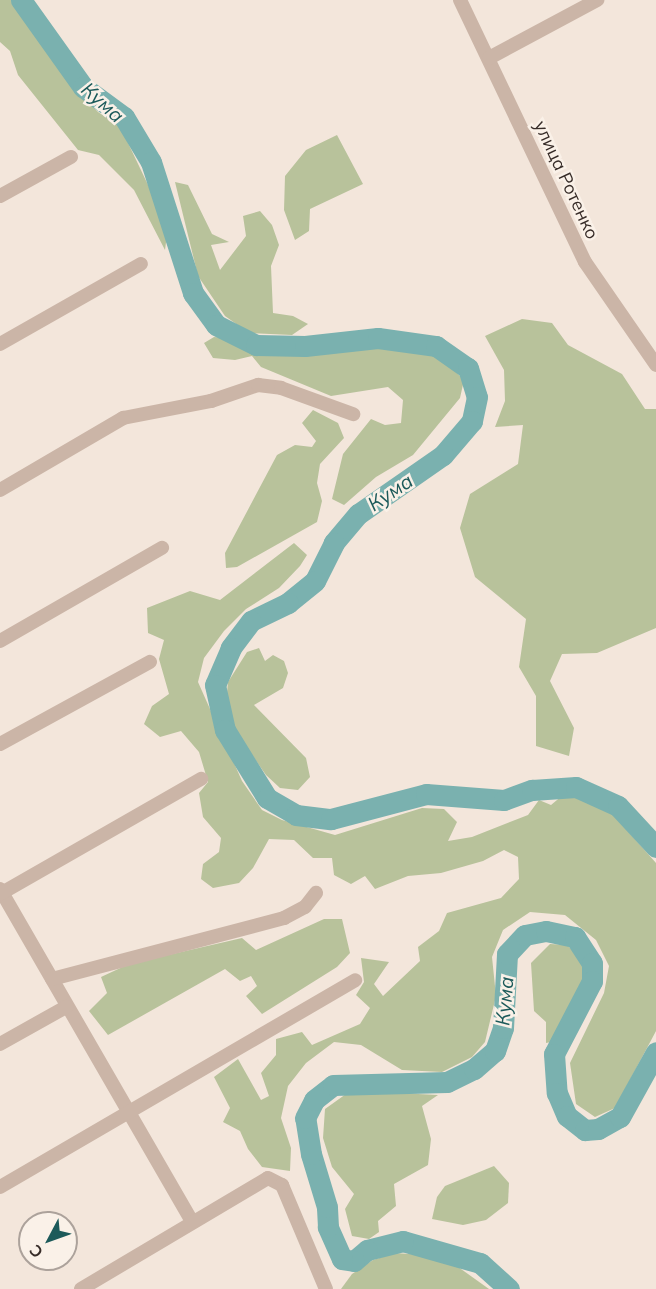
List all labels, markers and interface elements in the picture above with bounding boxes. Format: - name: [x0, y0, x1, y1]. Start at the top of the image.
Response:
- water label: Кума: [77, 77, 129, 127]
- street label: улица Ротенко: [529, 117, 603, 243]
- water label: Кума: [363, 468, 417, 516]
- water label: Кума: [490, 975, 518, 1027]
- north arrow: [18, 1211, 78, 1271]
- text: С: [25, 1241, 47, 1262]

